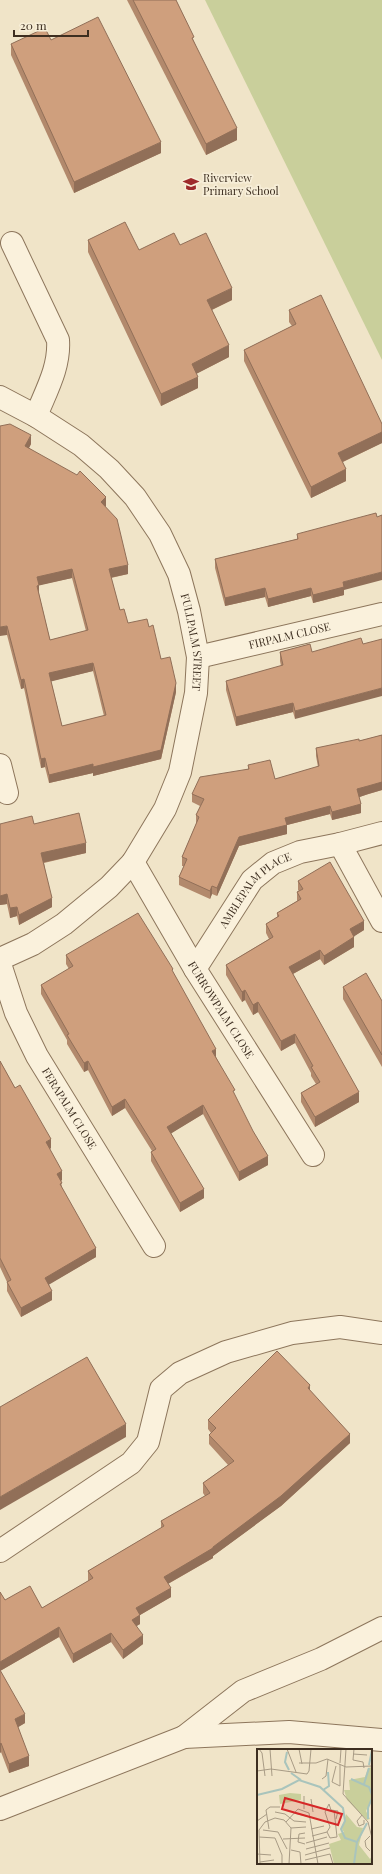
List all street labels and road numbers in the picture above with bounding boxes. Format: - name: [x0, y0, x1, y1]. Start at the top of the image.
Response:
- street label: FULLPALM STREET: [178, 592, 206, 691]
- street label: FIRPALM CLOSE: [247, 618, 332, 652]
- street label: AMBLEPALM PLACE: [215, 848, 294, 931]
- street label: FURROWPALM CLOSE: [185, 958, 258, 1061]
- street label: FERAPALM CLOSE: [39, 1065, 101, 1152]

